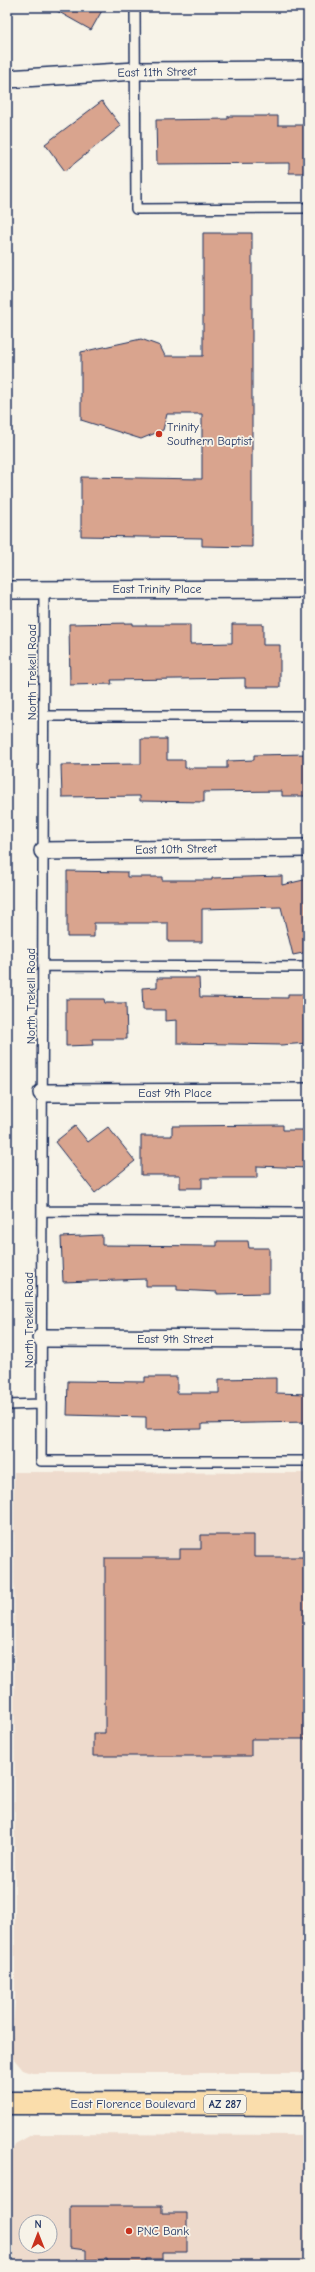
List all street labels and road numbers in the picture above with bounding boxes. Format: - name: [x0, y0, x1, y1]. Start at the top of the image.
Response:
- street label: East 11th Street: [117, 64, 197, 80]
- street label: East Trinity Place: [112, 582, 202, 596]
- street label: North Trekell Road: [25, 624, 39, 720]
- street label: East 10th Street: [135, 841, 218, 857]
- street label: North Trekell Road: [24, 948, 38, 1044]
- street label: East 9th Place: [138, 1086, 212, 1100]
- street label: North Trekell Road: [22, 1272, 36, 1368]
- street label: East 9th Street: [137, 1332, 214, 1346]
- road number: AZ 287: [204, 2095, 246, 2113]
- street label: East Florence Boulevard: [70, 2097, 196, 2111]

